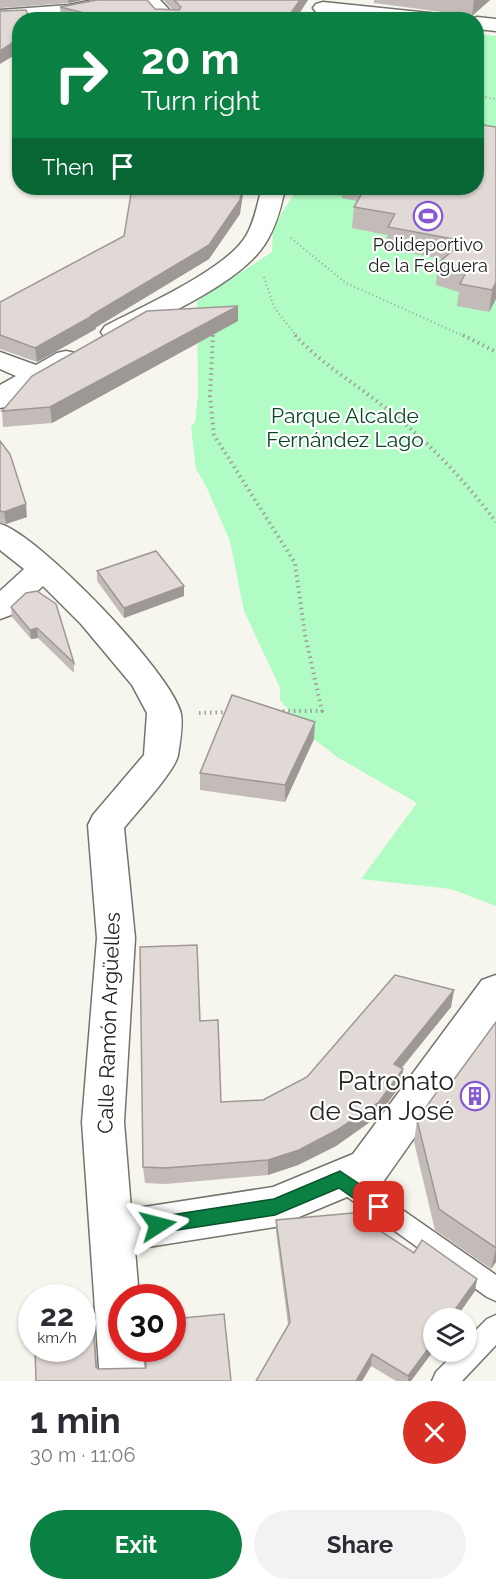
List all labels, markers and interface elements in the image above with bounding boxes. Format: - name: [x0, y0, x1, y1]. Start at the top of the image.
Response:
- text: 20 m: [141, 35, 240, 84]
- icon: right: [42, 36, 120, 114]
- text: Turn right: [141, 85, 260, 116]
- icon: arrive: [106, 150, 139, 183]
- text: Then: [42, 154, 94, 180]
- sports icon: Polideportivo de la Felguera: [412, 200, 444, 232]
- place label: Polideportivo de la Felguera: [368, 234, 488, 276]
- park label: Parque Alcalde Fernández Lago: [266, 403, 424, 452]
- street label: Calle Ramón Argüelles: [92, 912, 125, 1134]
- place label: Patronato de San José: [309, 1066, 454, 1126]
- building icon: Patronato de San José: [459, 1080, 491, 1112]
- pin: [353, 1181, 404, 1232]
- icon: arrive: [362, 1190, 395, 1223]
- position arrow: [126, 1193, 190, 1257]
- speed limit sign: 30: [108, 1284, 186, 1362]
- text: 22: [40, 1298, 74, 1333]
- map controls: [423, 1308, 477, 1362]
- button: layers: [423, 1308, 477, 1362]
- text: km/h: [37, 1329, 77, 1347]
- text: 1 min: [30, 1399, 121, 1441]
- button: close: [403, 1401, 466, 1464]
- text: 30 m · 11:06: [30, 1443, 136, 1467]
- button: Exit: [30, 1510, 242, 1579]
- button: Share: [254, 1510, 466, 1579]

